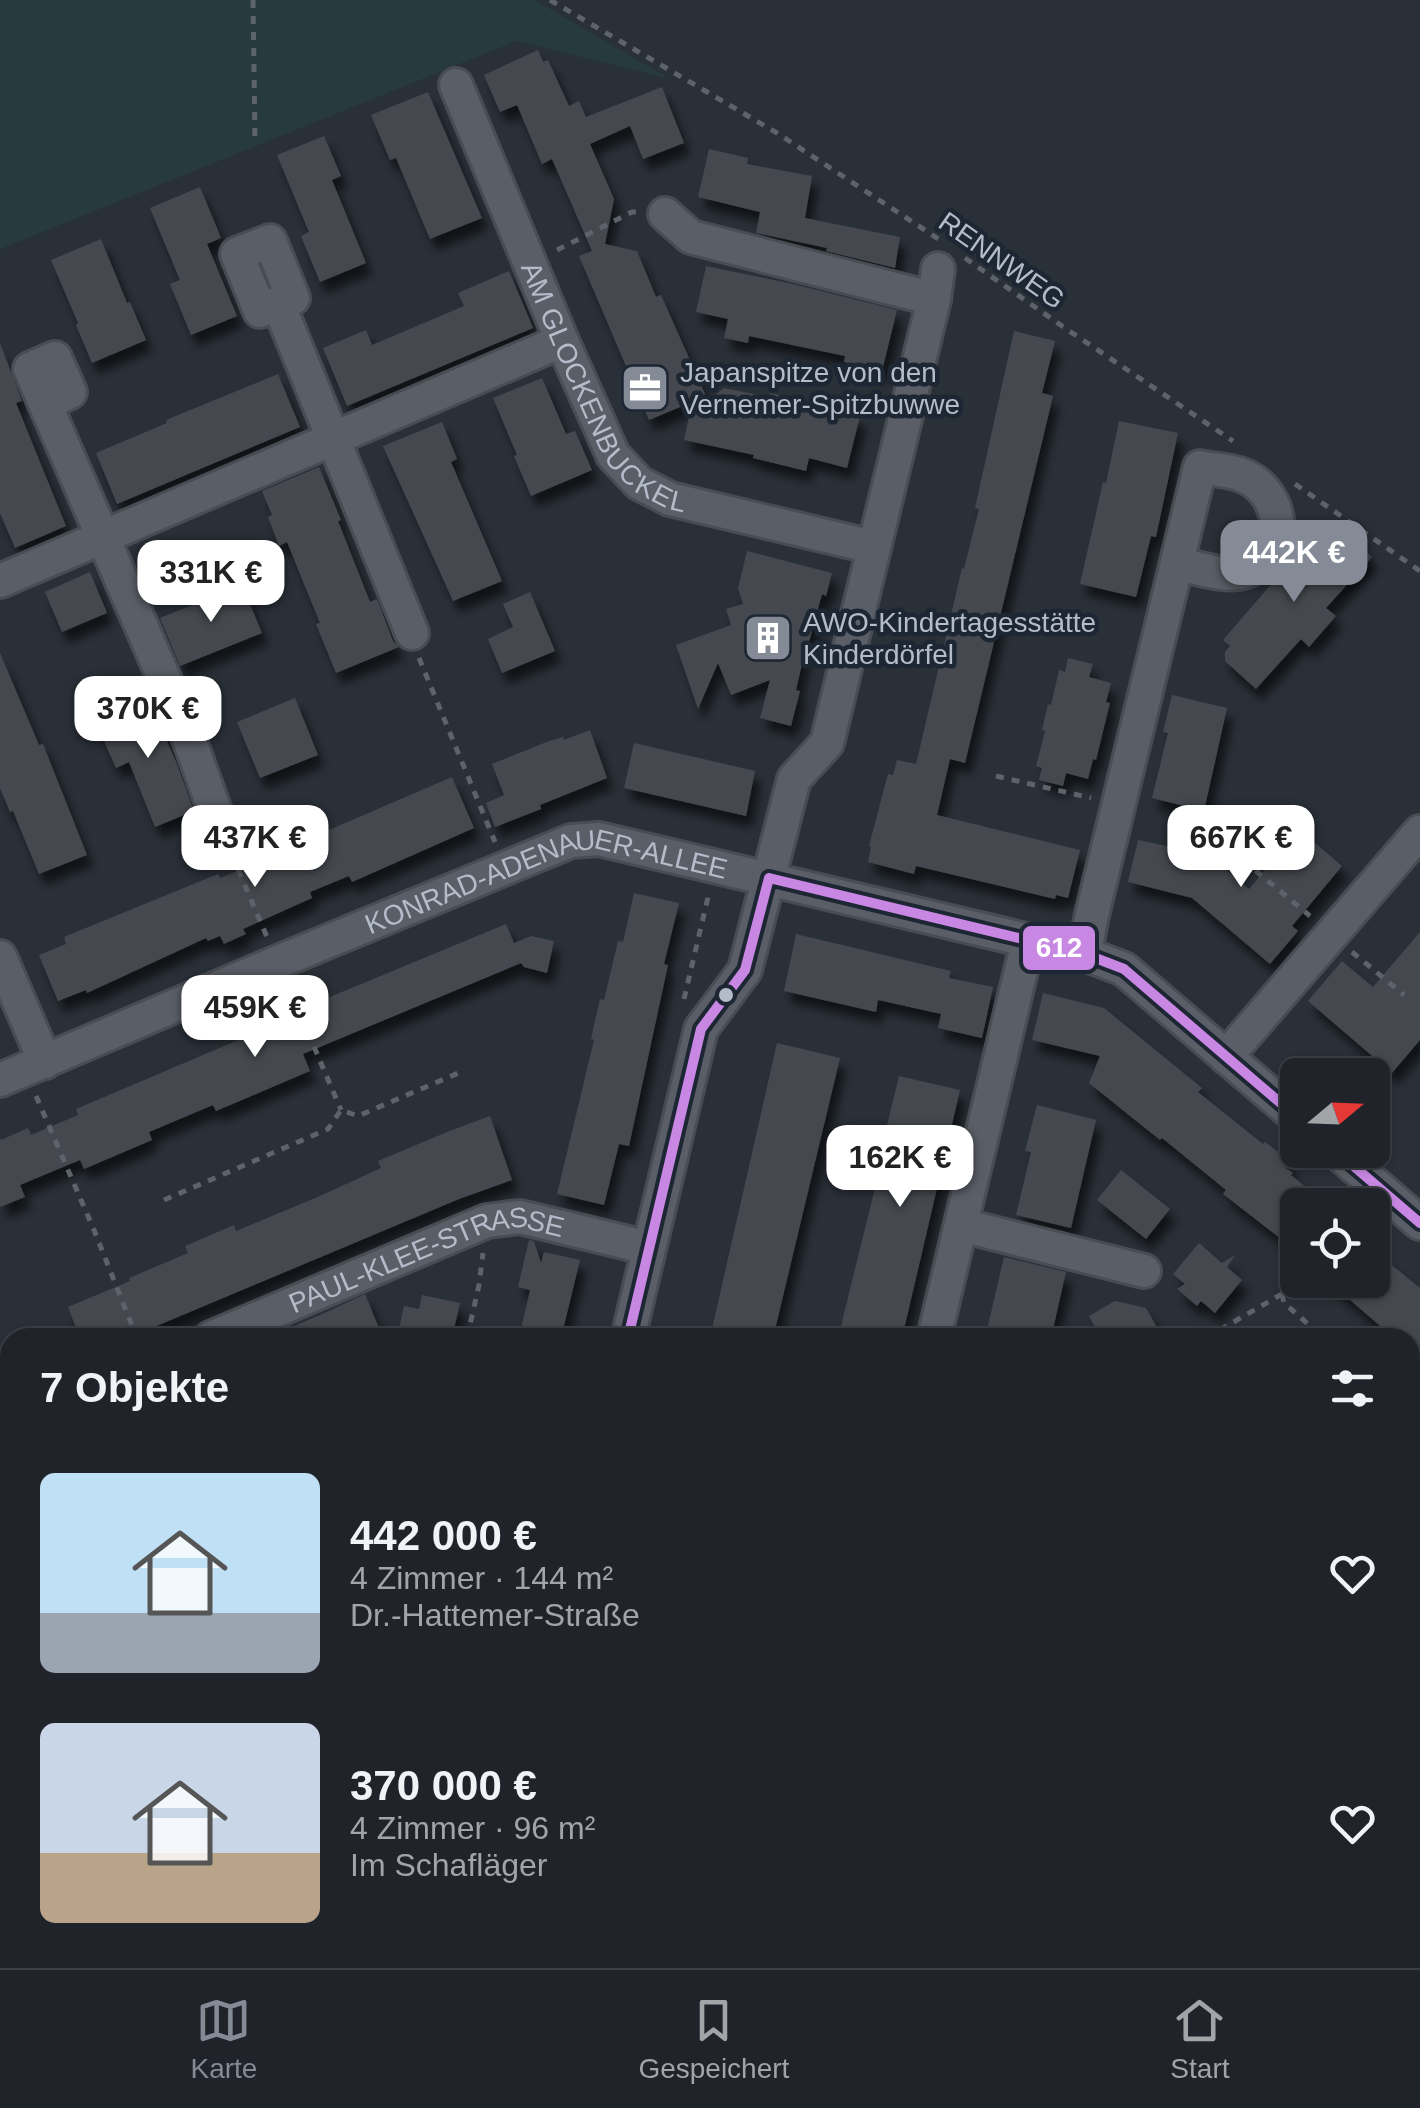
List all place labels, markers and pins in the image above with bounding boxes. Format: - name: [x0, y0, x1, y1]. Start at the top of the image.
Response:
- place label: Japanspitze von den Vernemer-Spitzbuwwe: [680, 357, 960, 420]
- office icon: Japanspitze von den Vernemer-Spitzbuwwe: [619, 362, 671, 414]
- pin: 442K €: [1213, 520, 1375, 605]
- pin: 331K €: [130, 540, 292, 625]
- place label: AWO-Kindertagesstätte Kinderdörfel: [803, 607, 1096, 670]
- building icon: AWO-Kindertagesstätte Kinderdörfel: [742, 612, 794, 664]
- pin: 370K €: [67, 676, 229, 761]
- pin: 437K €: [174, 805, 336, 890]
- pin: 667K €: [1160, 805, 1322, 890]
- pin: 459K €: [174, 975, 336, 1060]
- unlabelled marker: [716, 985, 736, 1005]
- pin: 162K €: [819, 1125, 981, 1210]

